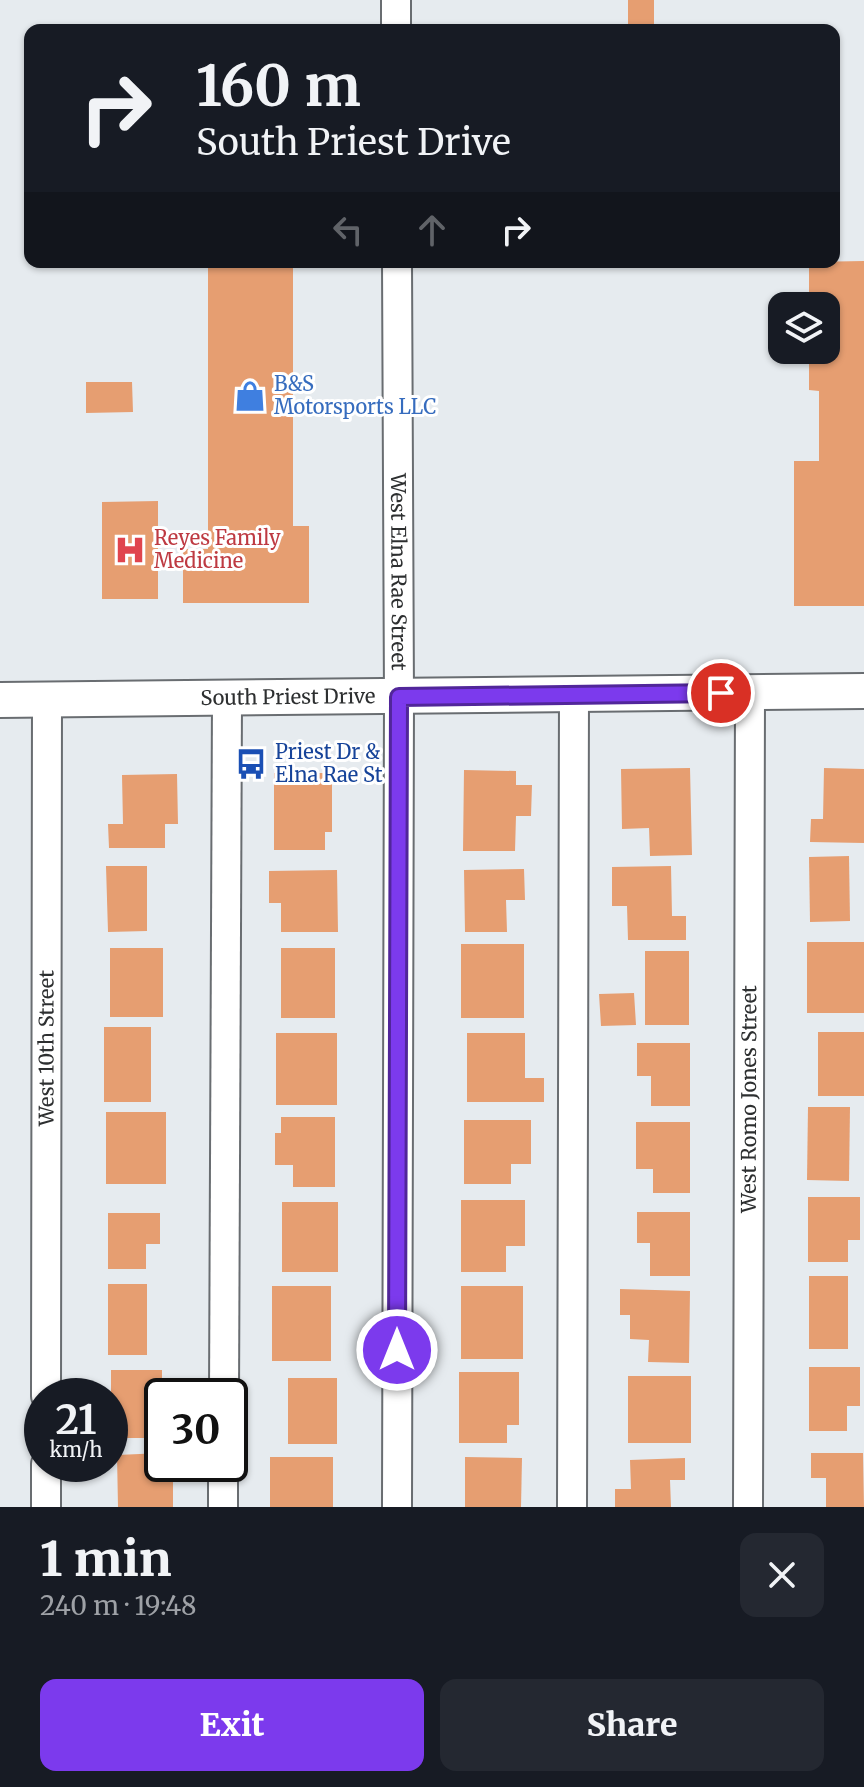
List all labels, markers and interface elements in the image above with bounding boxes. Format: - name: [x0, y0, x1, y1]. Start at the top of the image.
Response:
- text: 160 m: [196, 51, 361, 121]
- icon: right: [64, 56, 168, 160]
- text: South Priest Drive: [196, 120, 511, 165]
- icon: left: [326, 208, 370, 252]
- icon: ahead: [410, 208, 454, 252]
- icon: right: [494, 208, 538, 252]
- map controls: [768, 292, 840, 364]
- button: layers: [768, 292, 840, 364]
- place label: B&S Motorsports LLC: [274, 371, 436, 419]
- shop icon: B&S Motorsports LLC: [233, 379, 267, 413]
- street label: West Elna Rae Street: [386, 472, 412, 671]
- place label: Reyes Family Medicine: [154, 525, 281, 573]
- hospital icon: Reyes Family Medicine: [113, 533, 147, 567]
- pin: [687, 659, 755, 727]
- icon: arrive: [699, 671, 743, 715]
- street label: South Priest Drive: [200, 683, 376, 710]
- place label: Priest Dr & Elna Rae St: [275, 739, 383, 787]
- bus stop icon: Priest Dr & Elna Rae St: [234, 747, 268, 781]
- street label: West 10th Street: [33, 970, 59, 1127]
- street label: West Romo Jones Street: [736, 985, 761, 1214]
- position arrow: [355, 1308, 439, 1392]
- speed limit sign: 30: [144, 1378, 248, 1482]
- text: 21: [56, 1395, 96, 1445]
- text: km/h: [50, 1437, 102, 1462]
- text: 1 min: [40, 1529, 172, 1589]
- button: close: [740, 1533, 824, 1617]
- text: 240 m · 19:48: [40, 1589, 197, 1622]
- button: Exit: [40, 1679, 424, 1771]
- button: Share: [440, 1679, 824, 1771]

